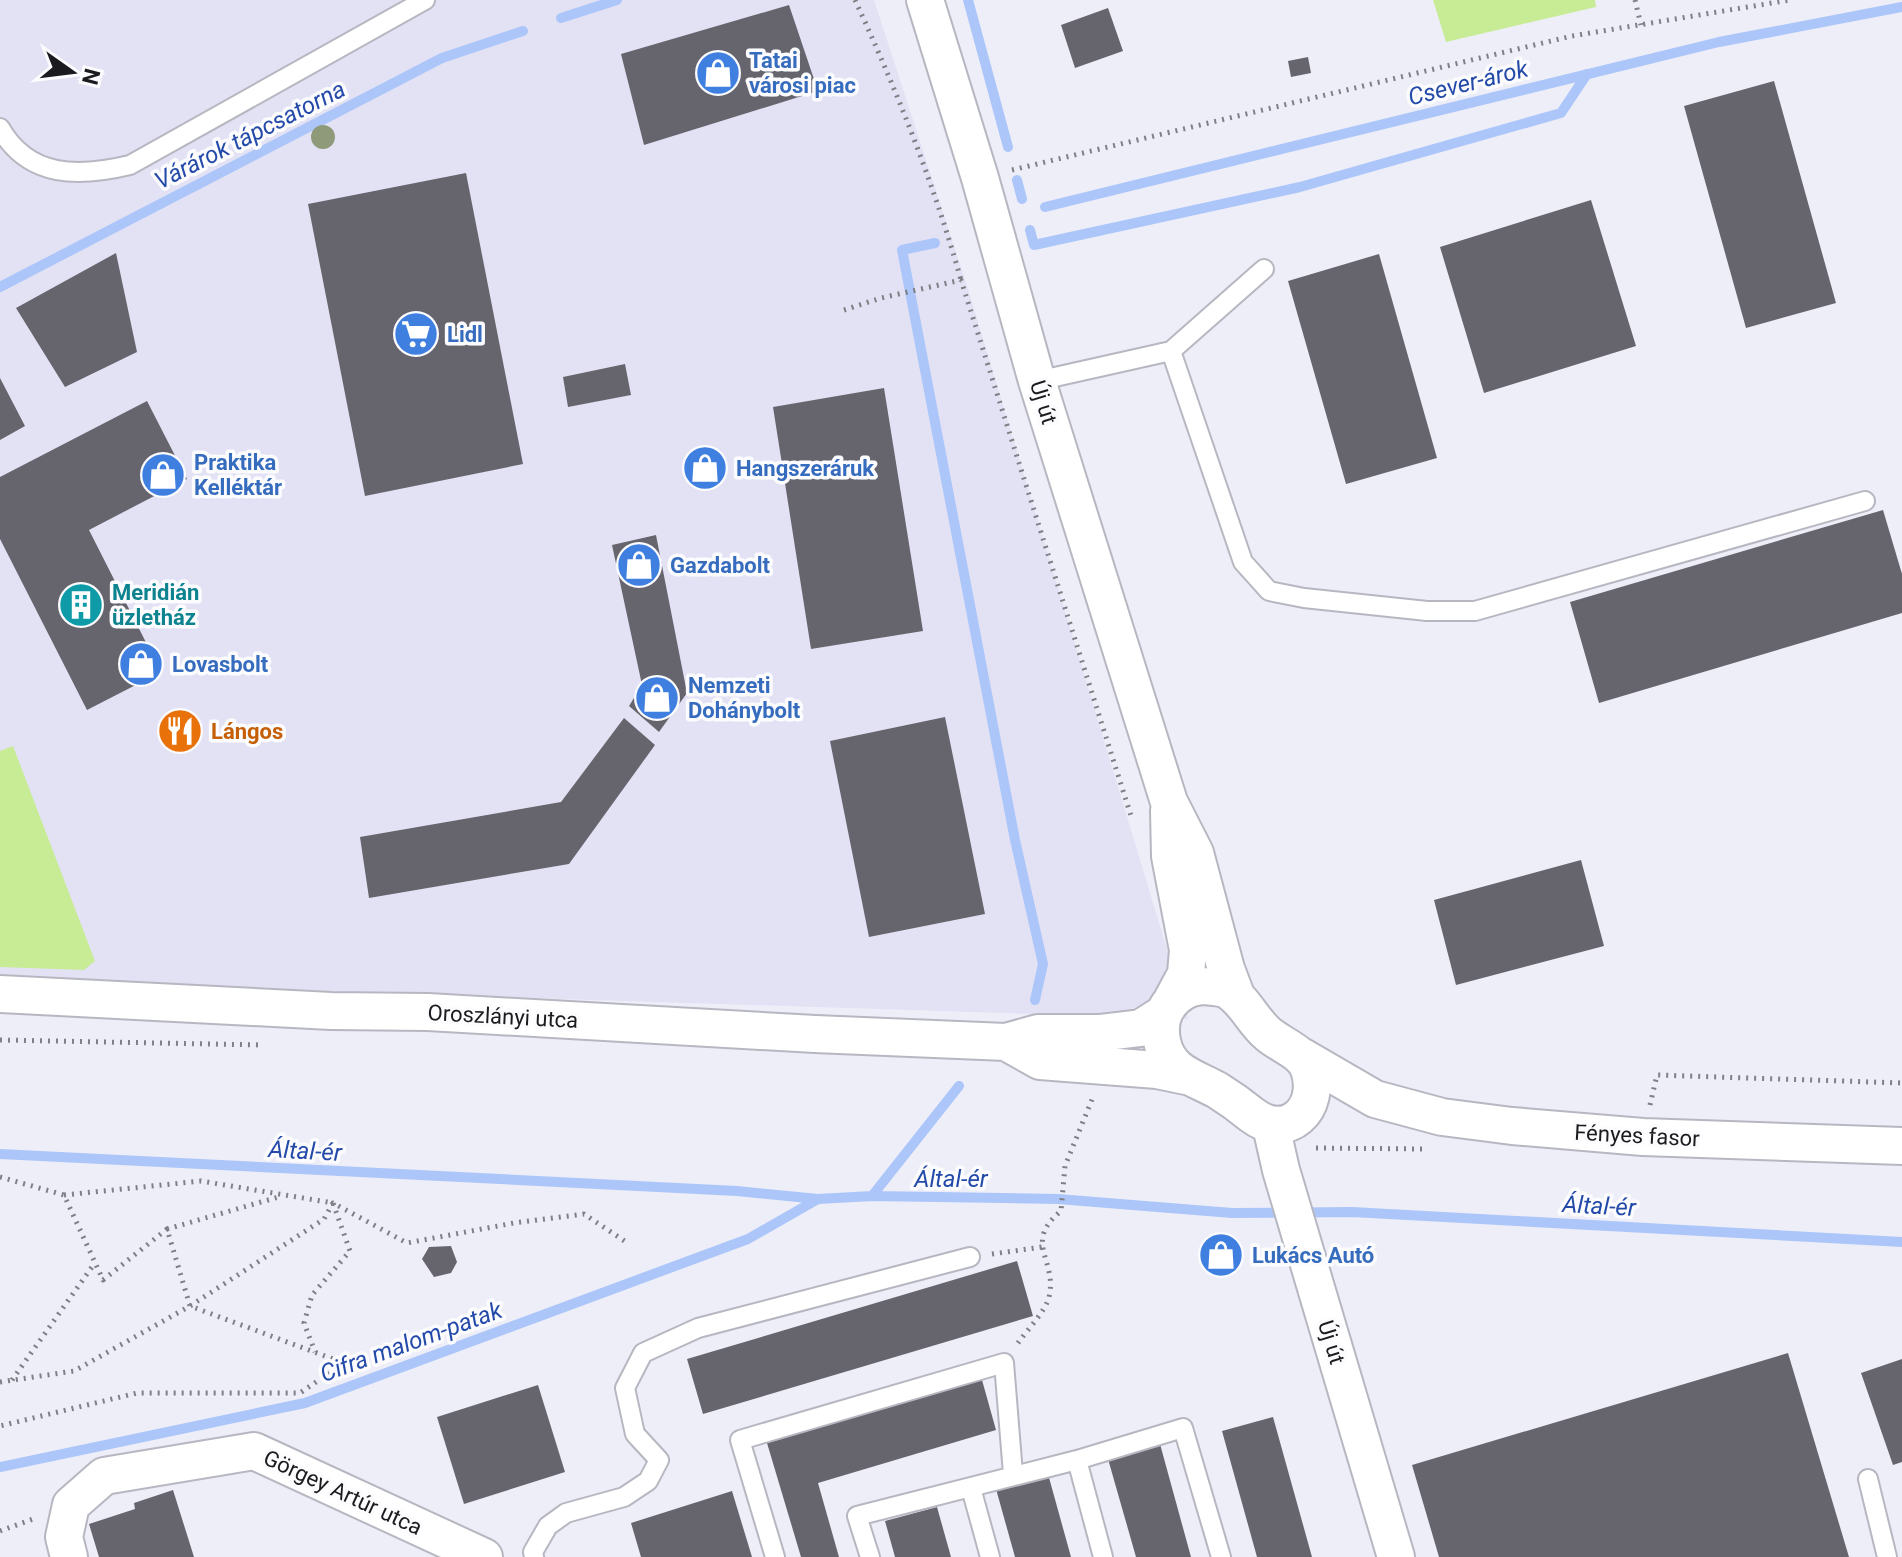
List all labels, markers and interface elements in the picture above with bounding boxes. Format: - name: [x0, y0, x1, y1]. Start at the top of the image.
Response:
- north arrow: [32, 32, 112, 112]
- place label: Tatai városi piac: [749, 48, 856, 98]
- shop icon: Tatai városi piac: [694, 49, 742, 97]
- water label: Csever-árok: [1405, 54, 1532, 111]
- text: N: [77, 66, 105, 87]
- water label: Várárok tápcsatorna: [150, 75, 350, 195]
- supermarket icon: Lidl: [392, 310, 440, 358]
- place label: Lidl: [447, 322, 483, 347]
- street label: Új út: [1025, 377, 1063, 427]
- shop icon: Hangszeráruk: [681, 444, 729, 492]
- place label: Praktika Kelléktár: [194, 450, 282, 500]
- shop icon: Praktika Kelléktár: [139, 451, 187, 499]
- place label: Hangszeráruk: [736, 456, 874, 481]
- shop icon: Gazdabolt: [615, 541, 663, 589]
- place label: Gazdabolt: [670, 553, 771, 578]
- place label: Meridián üzletház: [112, 580, 199, 630]
- building icon: Meridián üzletház: [57, 581, 105, 629]
- shop icon: Lovasbolt: [117, 640, 165, 688]
- place label: Lovasbolt: [172, 652, 269, 677]
- place label: Nemzeti Dohánybolt: [688, 673, 801, 723]
- shop icon: Nemzeti Dohánybolt: [633, 674, 681, 722]
- restaurant icon: Lángos: [156, 707, 204, 755]
- place label: Lángos: [211, 719, 283, 744]
- street label: Oroszlányi utca: [427, 1000, 579, 1033]
- street label: Fényes fasor: [1574, 1120, 1701, 1151]
- water label: Által-ér: [267, 1135, 344, 1167]
- water label: Által-ér: [913, 1165, 989, 1193]
- water label: Által-ér: [1561, 1190, 1638, 1222]
- shop icon: Lukács Autó: [1197, 1231, 1245, 1279]
- place label: Lukács Autó: [1252, 1243, 1374, 1268]
- water label: Cifra malom-patak: [316, 1296, 507, 1388]
- street label: Új út: [1313, 1317, 1351, 1367]
- street label: Görgey Artúr utca: [260, 1445, 426, 1540]

